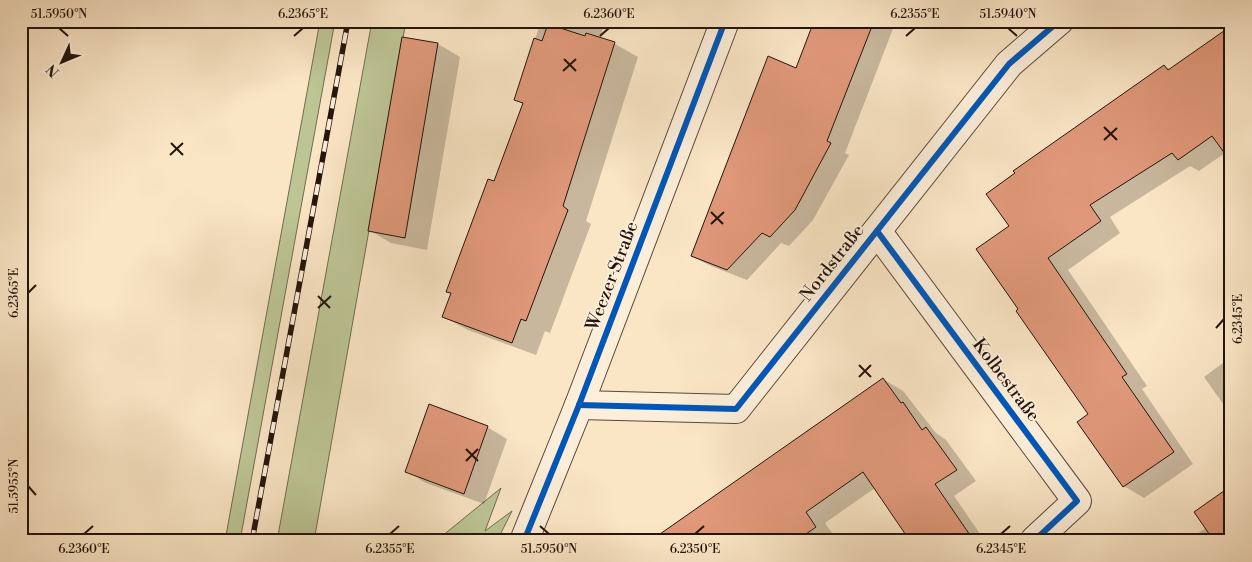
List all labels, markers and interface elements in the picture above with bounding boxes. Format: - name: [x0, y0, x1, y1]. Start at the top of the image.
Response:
- text: 51.5950°N: [31, 7, 87, 22]
- text: 6.2365°E: [278, 7, 328, 22]
- text: 6.2360°E: [583, 7, 635, 22]
- text: 6.2355°E: [890, 7, 940, 22]
- text: 51.5940°N: [980, 7, 1037, 22]
- north arrow: [38, 38, 88, 88]
- text: N: [43, 60, 64, 81]
- street label: Weezer Straße: [580, 218, 643, 335]
- street label: Nordstraße: [795, 220, 869, 306]
- text: 6.2365°E: [7, 268, 22, 318]
- text: 6.2345°E: [1231, 294, 1246, 344]
- street label: Kolbestraße: [967, 334, 1045, 426]
- text: 51.5955°N: [7, 458, 22, 514]
- text: 6.2360°E: [58, 542, 110, 557]
- text: 6.2355°E: [365, 542, 415, 557]
- text: 51.5950°N: [521, 542, 577, 557]
- text: 6.2350°E: [670, 542, 720, 557]
- text: 6.2345°E: [976, 542, 1026, 557]

